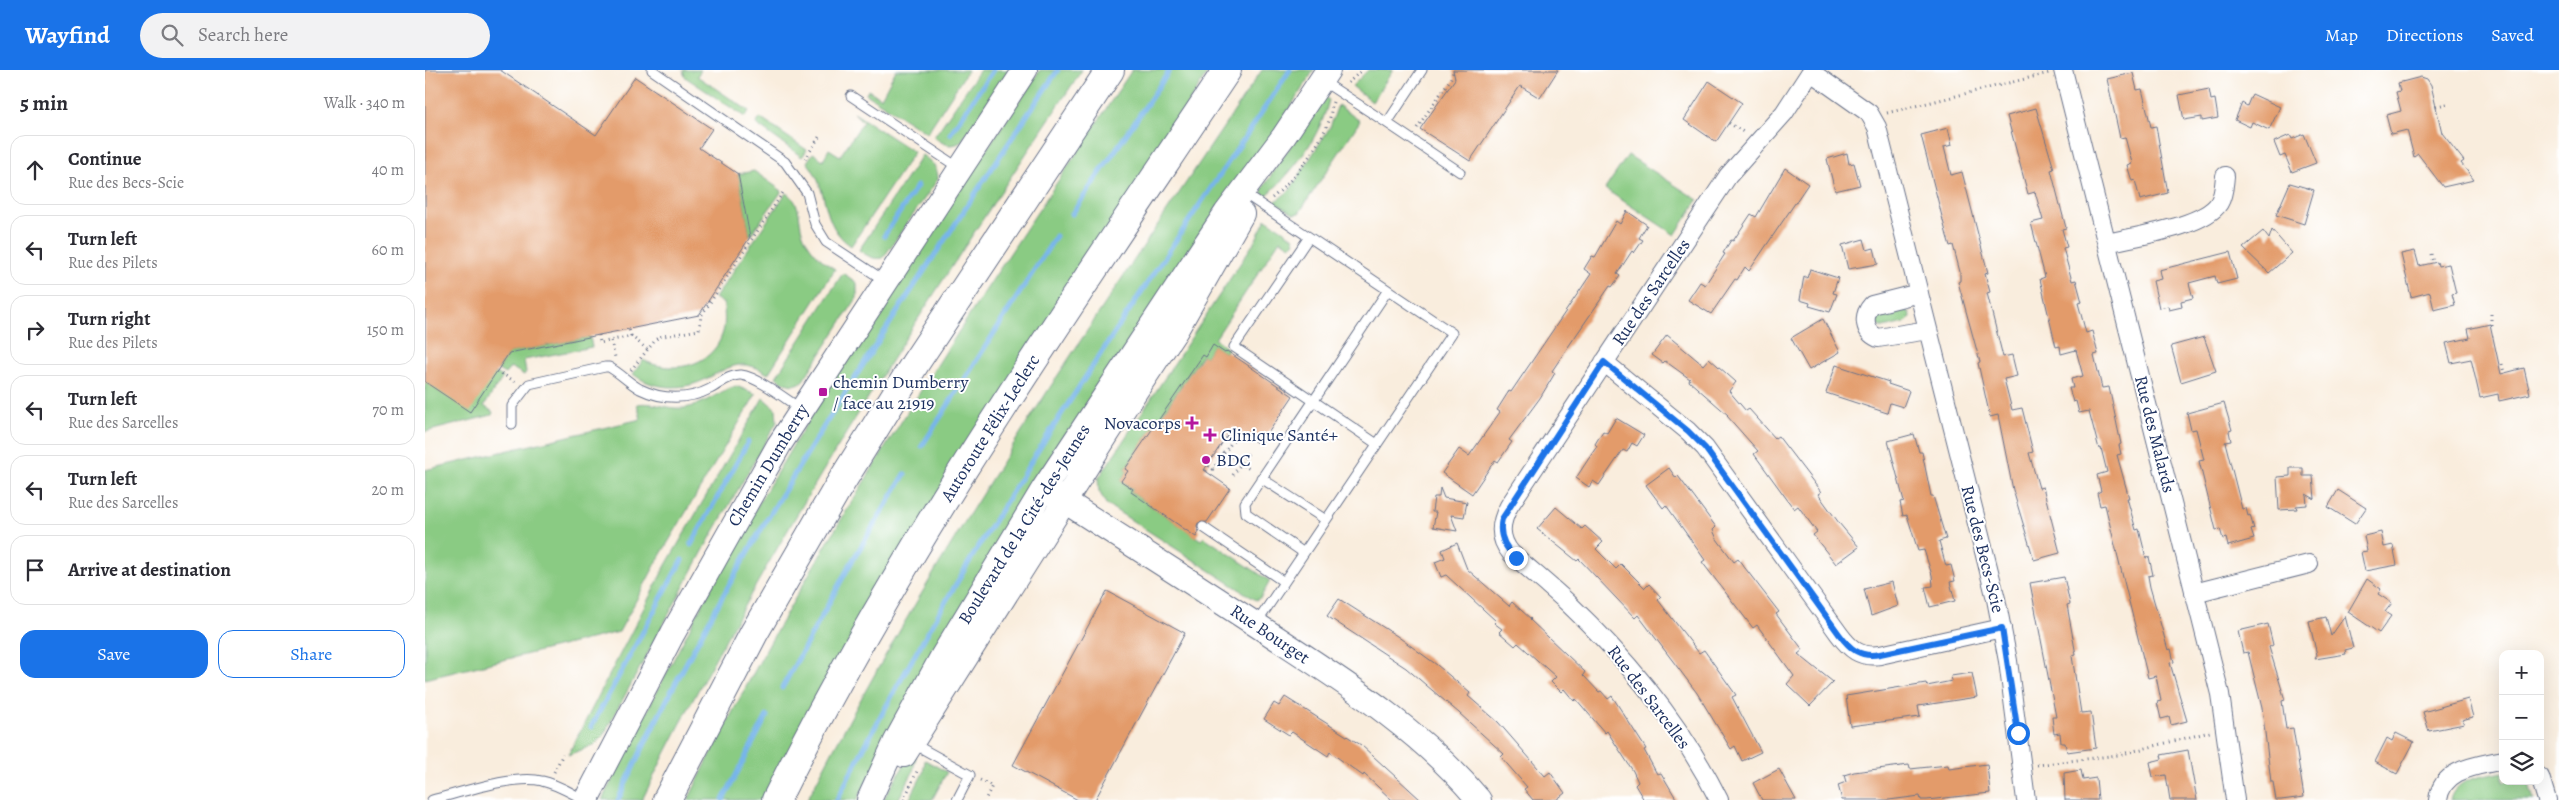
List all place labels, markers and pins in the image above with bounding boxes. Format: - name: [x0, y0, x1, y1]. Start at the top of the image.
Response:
- place label: chemin Dumberry / face au 21919: [833, 370, 969, 415]
- marker: chemin Dumberry / face au 21919: [817, 386, 829, 398]
- place label: Novacorps: [1104, 411, 1181, 435]
- marker: Novacorps: [1185, 416, 1199, 430]
- place label: Clinique Santé+: [1221, 423, 1338, 447]
- marker: Clinique Santé+: [1203, 428, 1217, 442]
- place label: BDC: [1216, 448, 1251, 472]
- marker: BDC: [1200, 454, 1212, 466]

